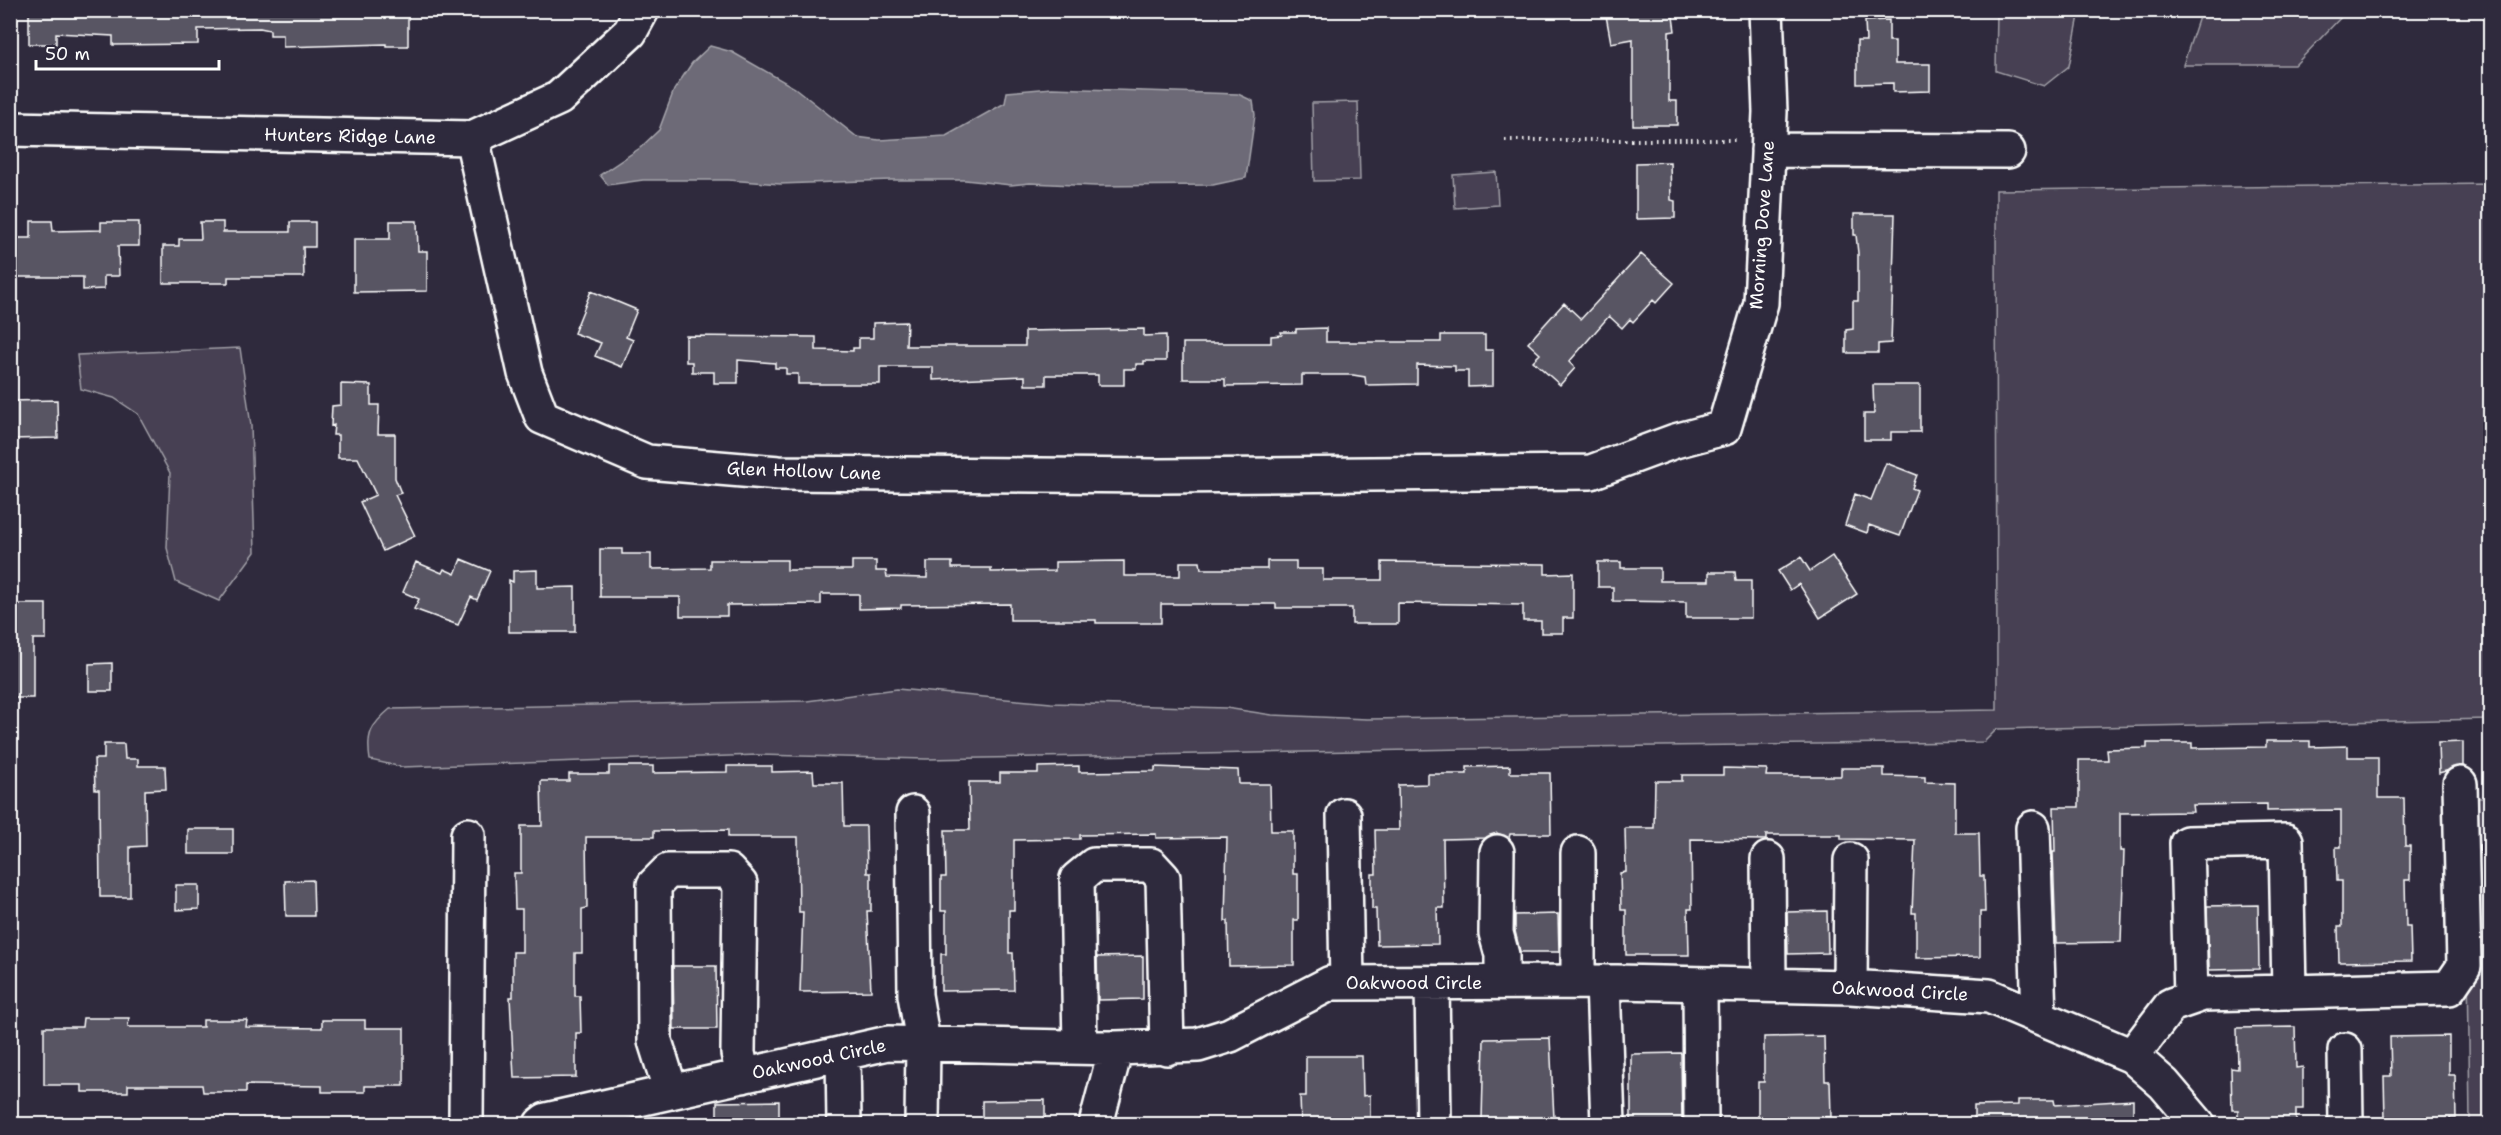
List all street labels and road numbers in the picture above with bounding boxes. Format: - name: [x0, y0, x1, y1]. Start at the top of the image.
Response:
- street label: Hunters Ridge Lane: [264, 123, 436, 149]
- street label: Morning Dove Lane: [1744, 140, 1780, 310]
- street label: Glen Hollow Lane: [726, 456, 882, 486]
- street label: Oakwood Circle: [1346, 971, 1482, 995]
- street label: Oakwood Circle: [1831, 975, 1969, 1007]
- street label: Oakwood Circle: [750, 1033, 888, 1085]

